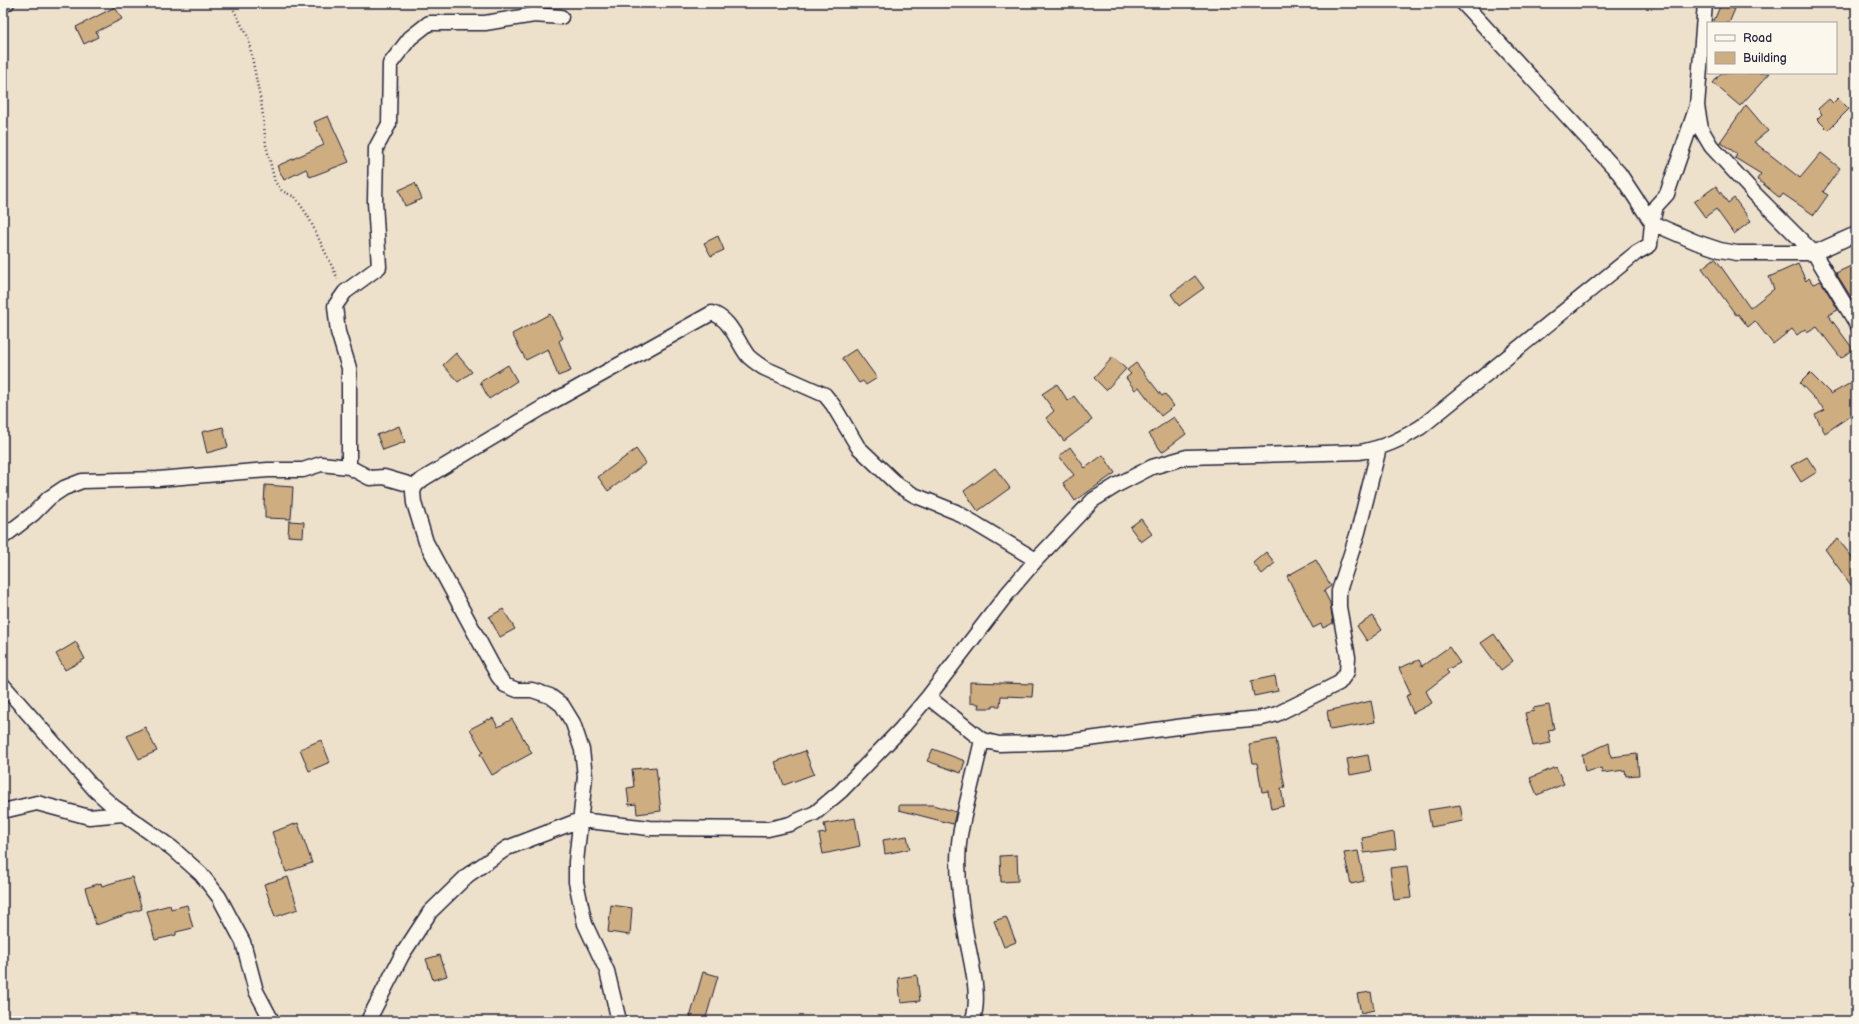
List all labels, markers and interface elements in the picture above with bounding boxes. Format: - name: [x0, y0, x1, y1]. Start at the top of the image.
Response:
- legend: [1707, 22, 1837, 74]
- text: Road: [1743, 31, 1772, 46]
- text: Building: [1743, 51, 1787, 66]

